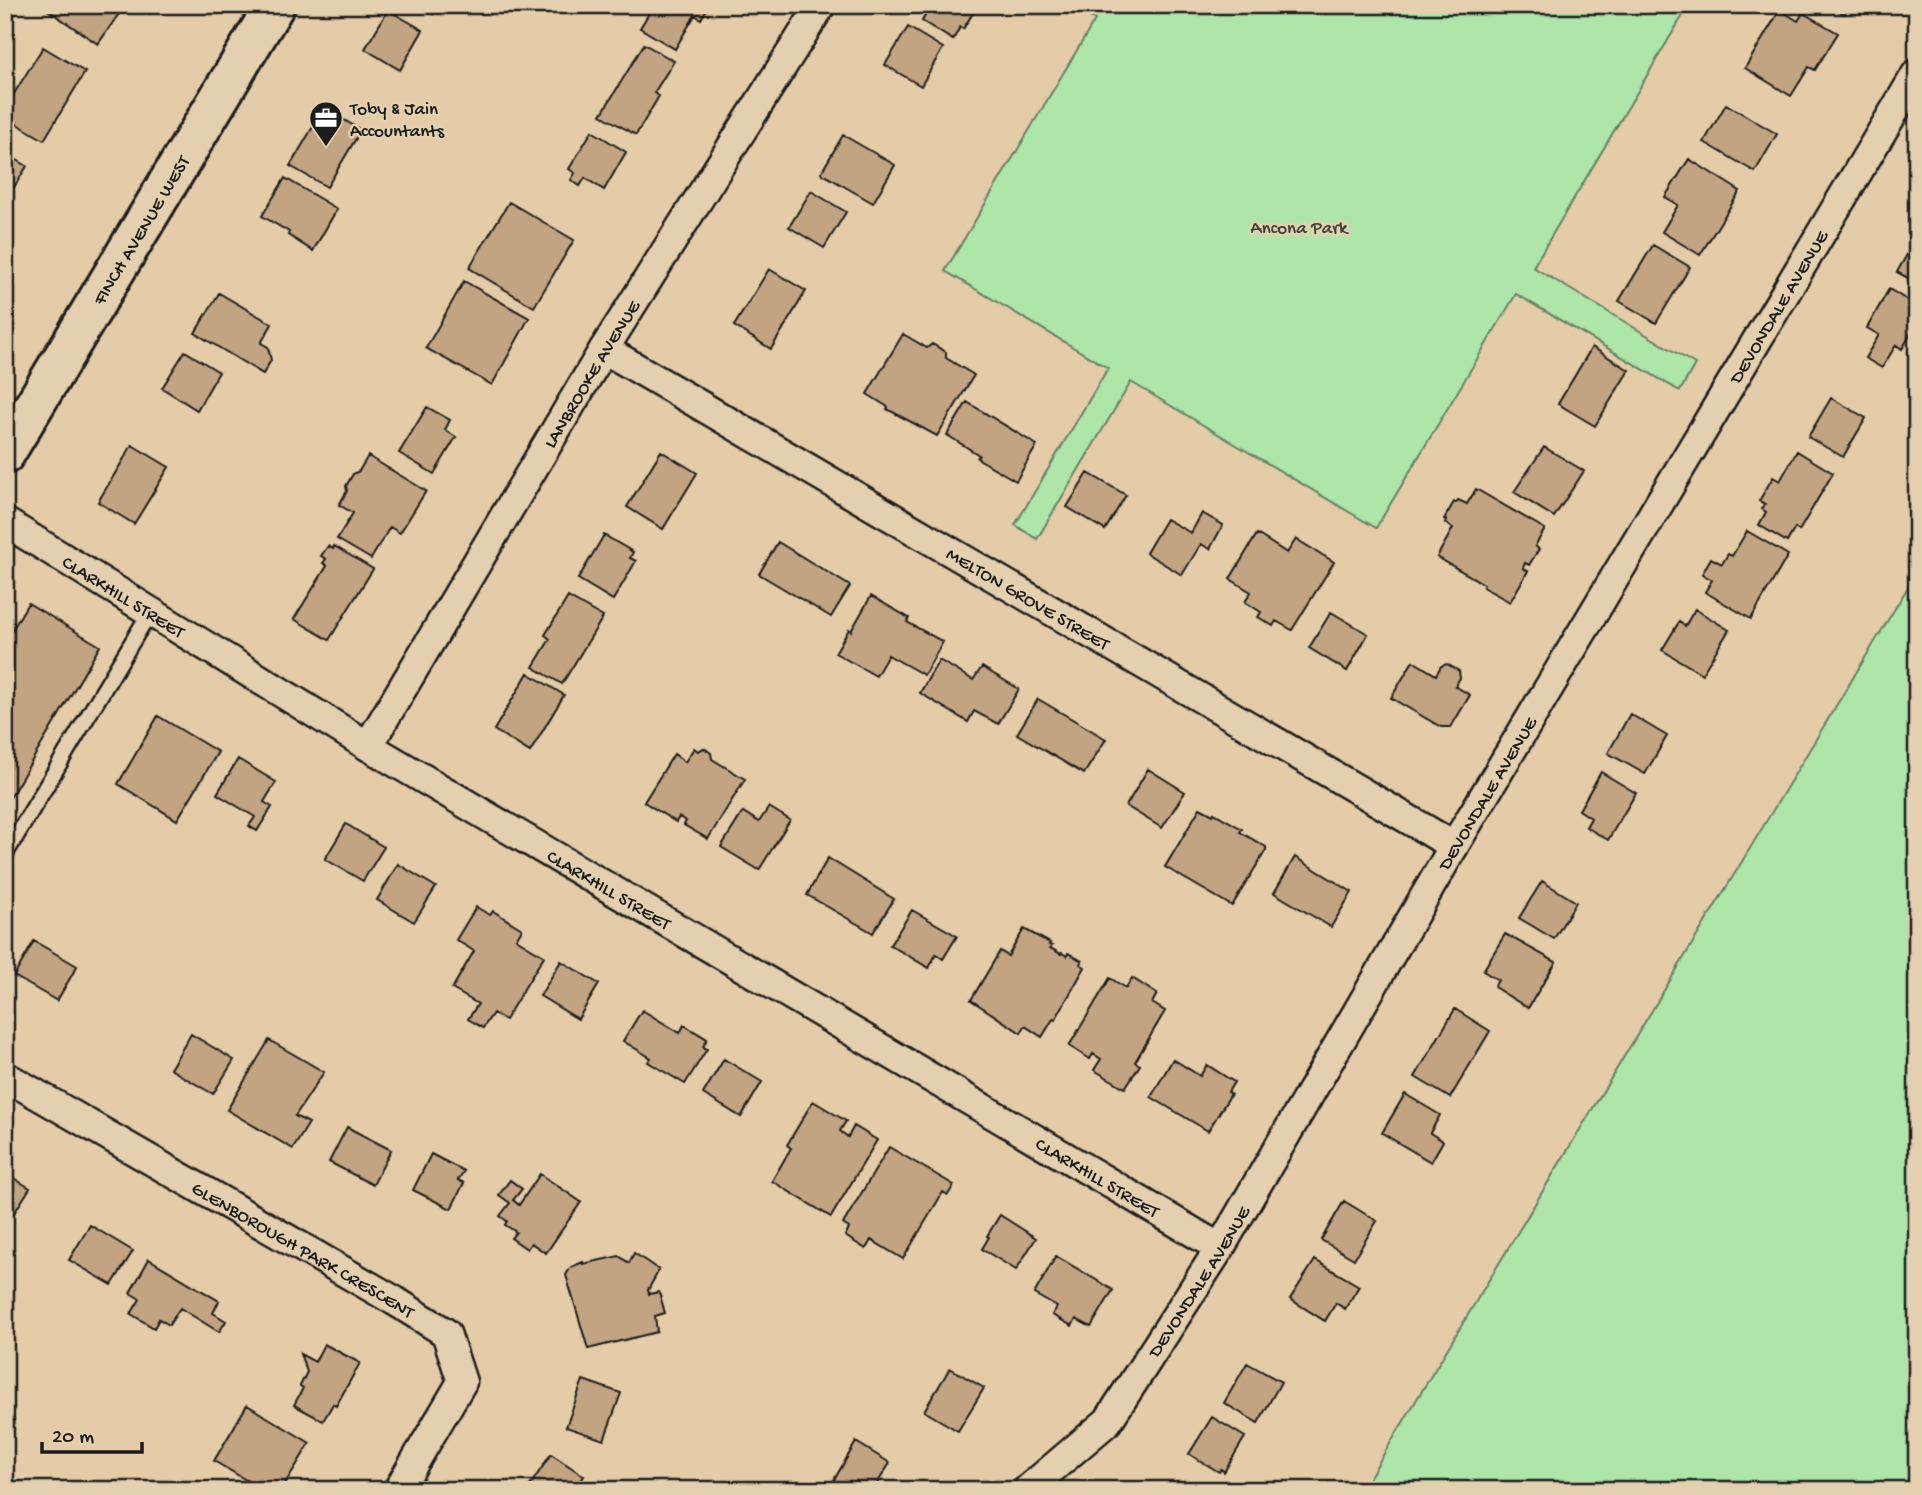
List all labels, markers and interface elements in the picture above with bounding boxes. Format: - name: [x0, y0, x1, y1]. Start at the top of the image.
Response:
- office icon: Toby & Jain Accountants: [307, 99, 345, 148]
- place label: Toby & Jain Accountants: [349, 99, 445, 144]
- street label: FINCH AVENUE WEST: [89, 152, 197, 311]
- park label: Ancona Park: [1251, 218, 1349, 241]
- street label: DEVONDALE AVENUE: [1725, 226, 1836, 390]
- street label: LANBROOKE AVENUE: [540, 296, 647, 453]
- street label: MELTON GROVE STREET: [941, 544, 1113, 657]
- street label: CLARKHILL STREET: [57, 552, 188, 645]
- street label: DEVONDALE AVENUE: [1434, 713, 1544, 877]
- street label: CLARKHILL STREET: [542, 846, 675, 937]
- street label: CLARKHILL STREET: [1030, 1134, 1163, 1225]
- street label: GLENBOROUGH PARK CRESCENT: [187, 1178, 418, 1326]
- street label: DEVONDALE AVENUE: [1143, 1202, 1258, 1364]
- scale bar: [42, 1411, 142, 1455]
- text: 20 m: [52, 1426, 94, 1451]

